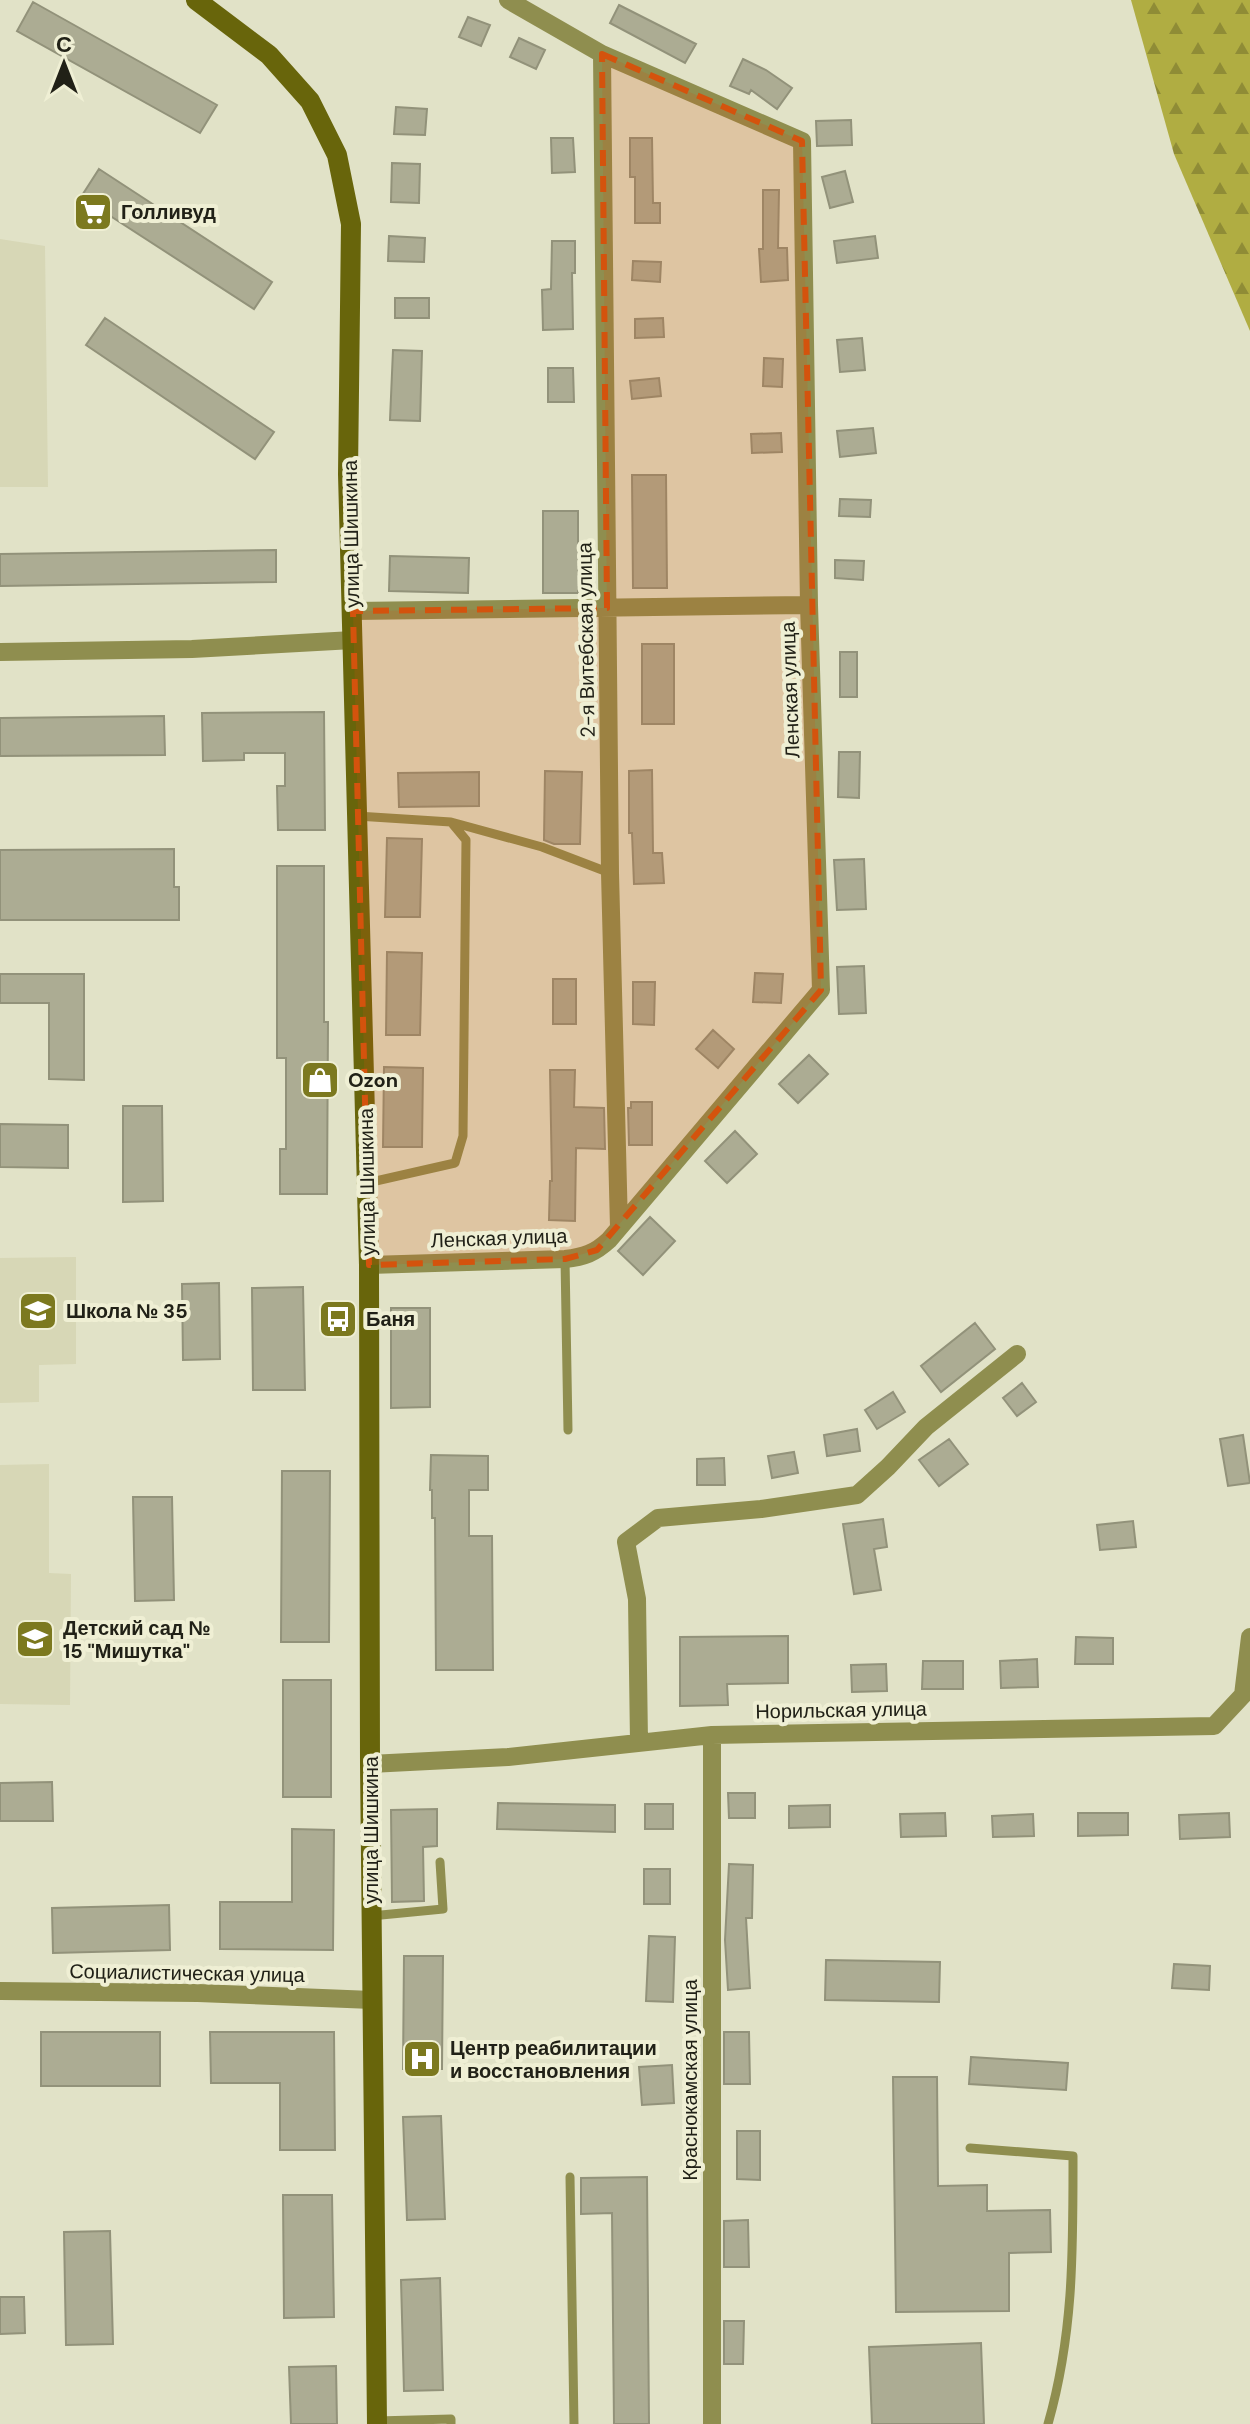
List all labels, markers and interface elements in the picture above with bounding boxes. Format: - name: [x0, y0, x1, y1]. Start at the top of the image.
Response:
- north arrow: [24, 24, 104, 104]
- text: С: [56, 30, 72, 59]
- supermarket icon: Голливуд: [72, 191, 114, 233]
- place label: Голливуд: [121, 199, 216, 225]
- street label: улица Шишкина: [337, 459, 365, 608]
- street label: 2-я Витебская улица: [571, 541, 601, 738]
- street label: Ленская улица: [775, 620, 805, 759]
- shop icon: Ozon: [299, 1059, 341, 1101]
- place label: Ozon: [348, 1067, 398, 1093]
- street label: улица Шишкина: [353, 1107, 381, 1256]
- street label: Ленская улица: [430, 1223, 569, 1253]
- school or university icon: Школа № 35: [17, 1290, 59, 1332]
- place label: Школа № 35: [66, 1298, 188, 1324]
- bus stop icon: Баня: [317, 1298, 359, 1340]
- place label: Баня: [366, 1306, 415, 1332]
- place label: Детский сад № 15 "Мишутка": [63, 1615, 211, 1664]
- school or university icon: Детский сад № 15 "Мишутка": [14, 1618, 56, 1660]
- street label: Норильская улица: [755, 1695, 928, 1724]
- street label: улица Шишкина: [358, 1755, 384, 1904]
- street label: Социалистическая улица: [69, 1958, 306, 1988]
- street label: Краснокамская улица: [677, 1978, 703, 2181]
- place label: Центр реабилитации и восстановления: [450, 2035, 657, 2084]
- hospital icon: Центр реабилитации и восстановления: [401, 2038, 443, 2080]

